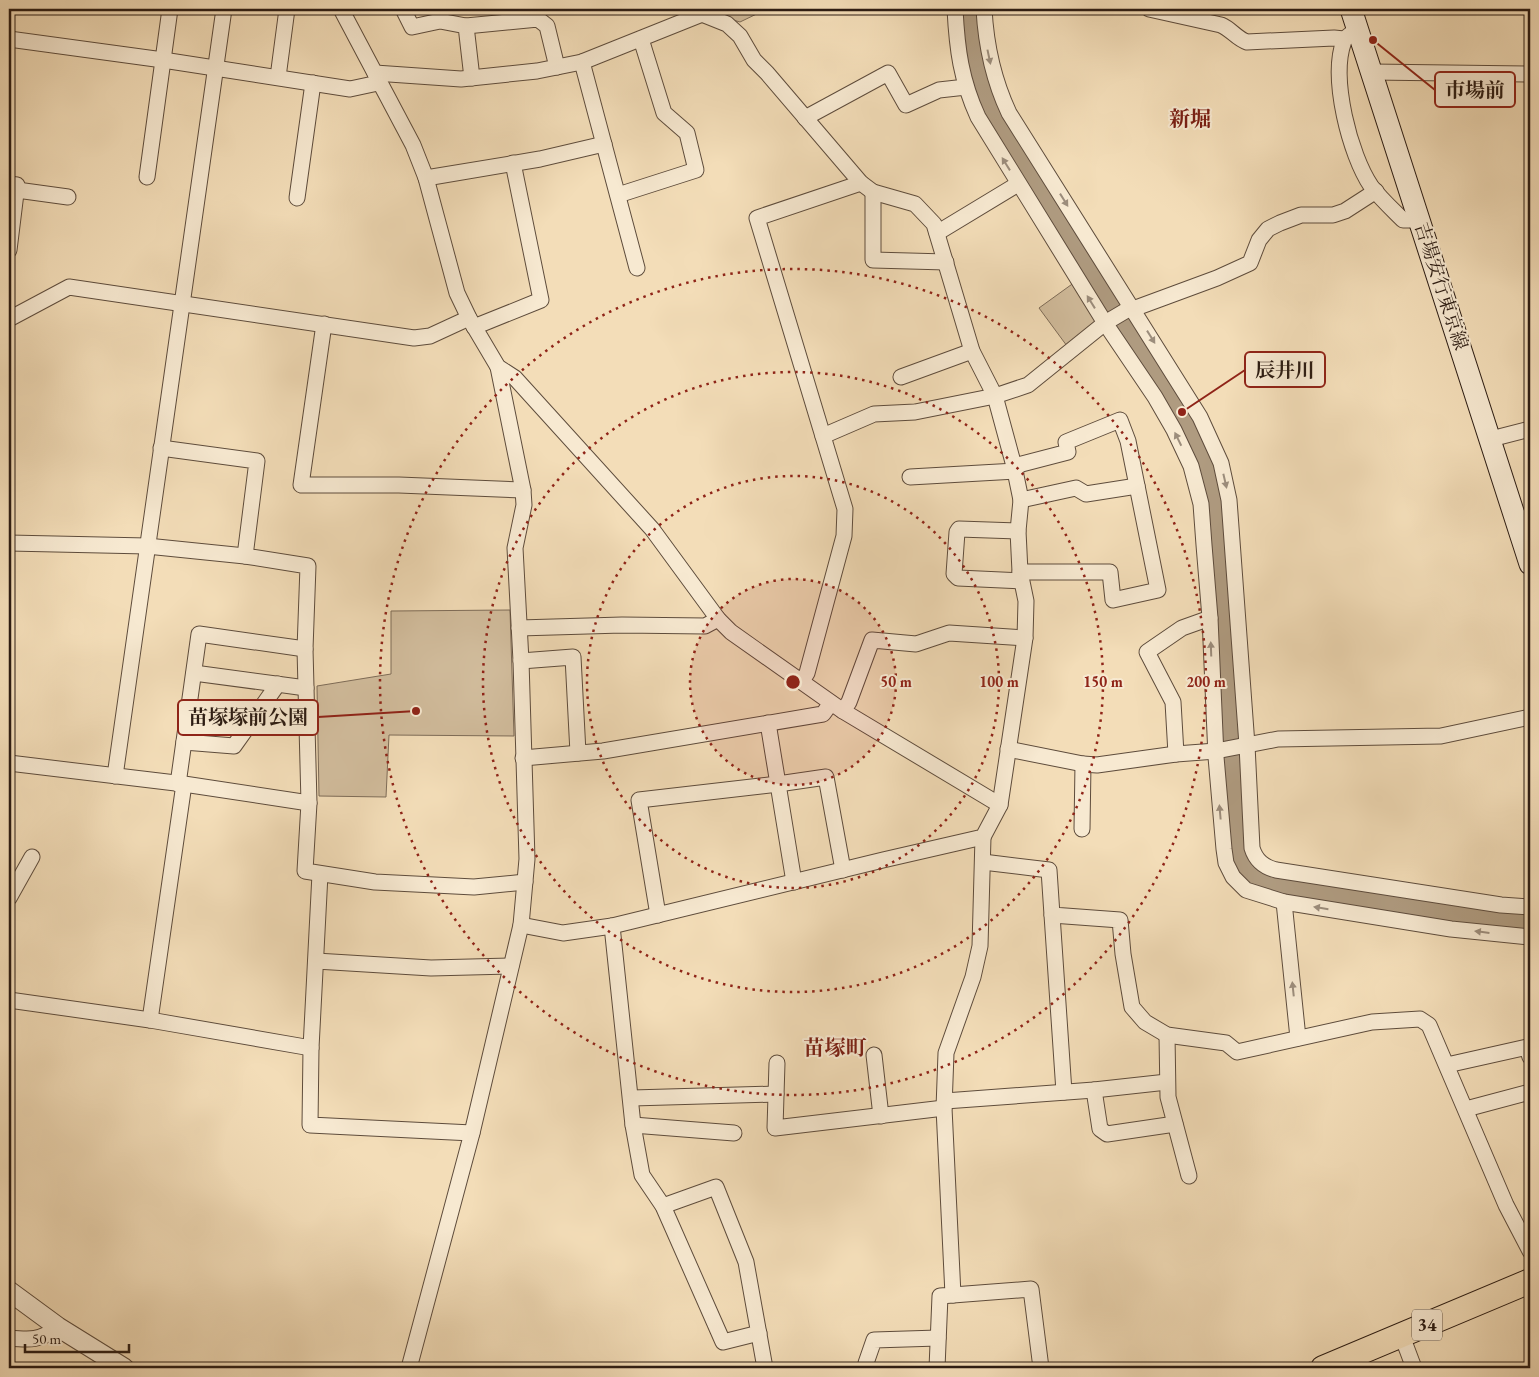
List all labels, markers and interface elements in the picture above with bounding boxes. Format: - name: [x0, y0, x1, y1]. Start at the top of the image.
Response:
- one-way arrow: [985, 50, 993, 65]
- callout: 市場前: [1435, 72, 1515, 107]
- text: 市場前: [1445, 77, 1505, 103]
- district label: 新堀: [1169, 105, 1211, 132]
- one-way arrow: [1001, 157, 1010, 170]
- one-way arrow: [1059, 194, 1069, 207]
- street label: 吉場安行東京線: [1409, 219, 1474, 353]
- one-way arrow: [1087, 295, 1096, 308]
- one-way arrow: [1146, 331, 1156, 344]
- callout: 辰井川: [1245, 352, 1325, 387]
- text: 辰井川: [1255, 357, 1315, 383]
- one-way arrow: [1174, 432, 1182, 446]
- one-way arrow: [1221, 473, 1229, 488]
- one-way arrow: [1207, 641, 1215, 657]
- text: 50 m: [880, 672, 912, 691]
- text: 100 m: [979, 672, 1019, 691]
- text: 150 m: [1083, 672, 1123, 691]
- text: 200 m: [1186, 672, 1226, 691]
- centre of rings: [784, 673, 802, 691]
- callout: 苗塚塚前公園: [178, 700, 318, 735]
- text: 苗塚塚前公園: [188, 704, 308, 730]
- one-way arrow: [1216, 804, 1224, 820]
- one-way arrow: [1313, 903, 1329, 911]
- one-way arrow: [1473, 928, 1489, 936]
- one-way arrow: [1289, 981, 1297, 997]
- district label: 苗塚町: [804, 1034, 867, 1061]
- road number: 34: [1412, 1310, 1442, 1340]
- scale bar: [25, 1322, 129, 1354]
- text: 50 m: [32, 1329, 61, 1348]

